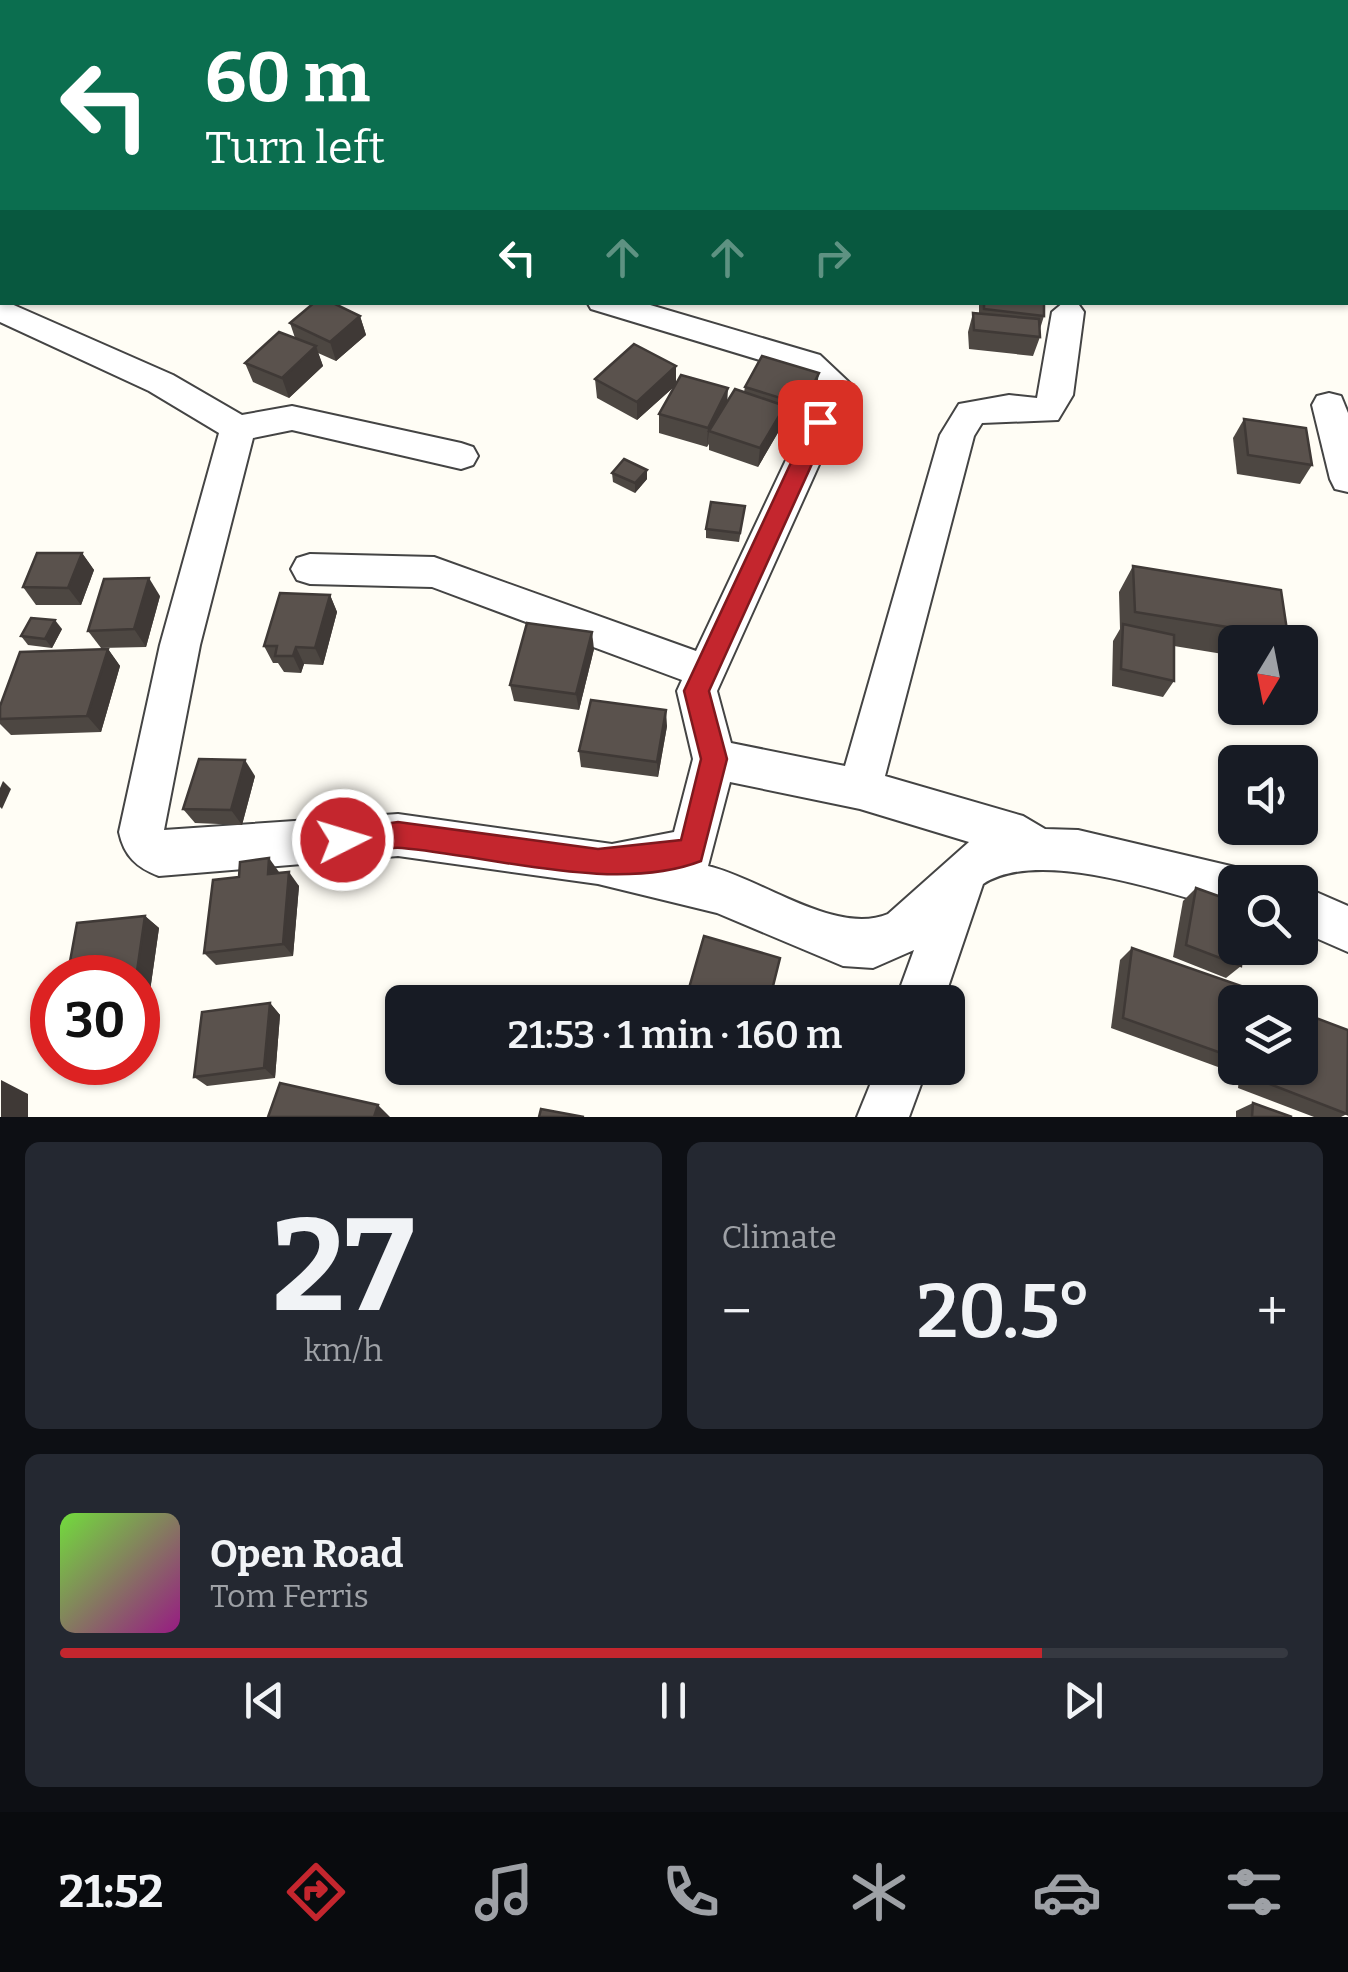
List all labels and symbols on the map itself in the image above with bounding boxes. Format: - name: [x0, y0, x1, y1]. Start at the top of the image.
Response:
- pin: [778, 380, 863, 465]
- north arrow: [1218, 625, 1318, 725]
- position arrow: [291, 788, 395, 892]
- speed limit sign: 30: [30, 955, 160, 1085]

